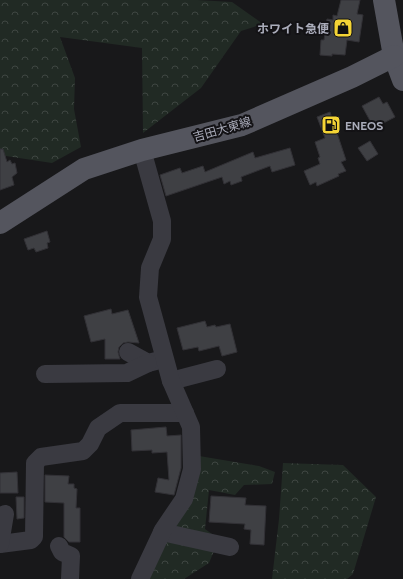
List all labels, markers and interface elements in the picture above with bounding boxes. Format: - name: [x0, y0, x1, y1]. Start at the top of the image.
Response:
- shop icon: ホワイト急便: [332, 17, 354, 39]
- place label: ホワイト急便: [257, 21, 329, 36]
- street label: 吉田大東線: [191, 114, 253, 144]
- fuel station icon: ENEOS: [320, 114, 342, 136]
- place label: ENEOS: [345, 118, 383, 133]

